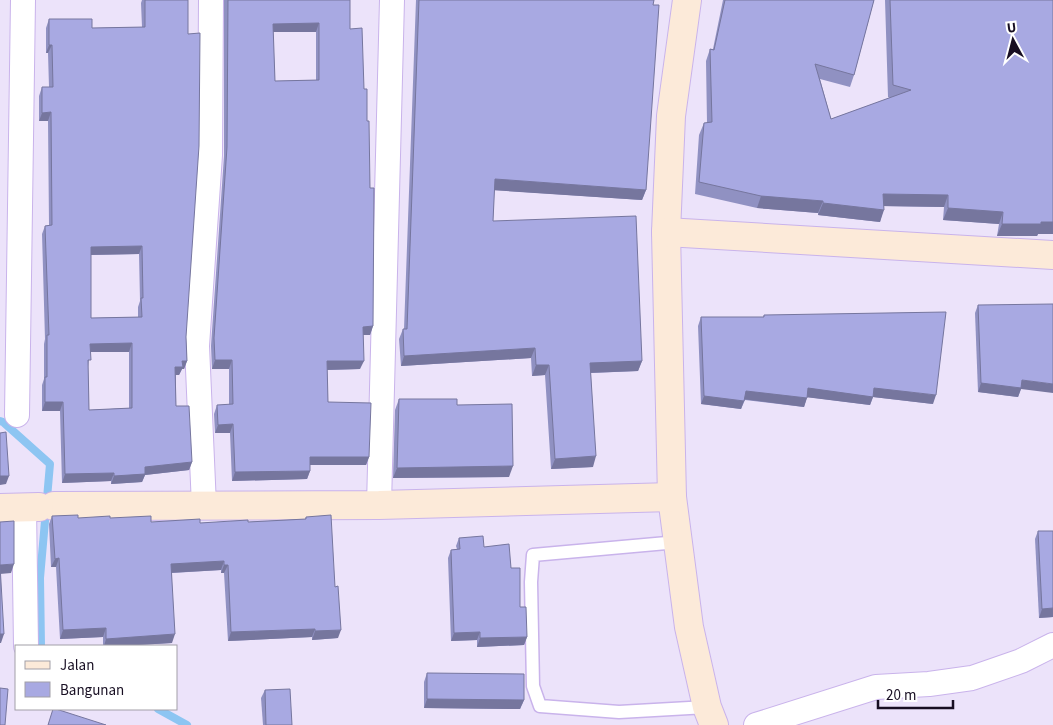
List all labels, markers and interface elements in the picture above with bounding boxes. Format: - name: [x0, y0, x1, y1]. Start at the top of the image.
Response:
- north arrow: [988, 15, 1038, 65]
- text: U: [1006, 18, 1017, 39]
- legend: [15, 645, 178, 710]
- text: Jalan: [60, 655, 94, 676]
- scale bar: [878, 678, 953, 710]
- text: Bangunan: [60, 680, 124, 701]
- text: 20 m: [886, 685, 916, 706]

